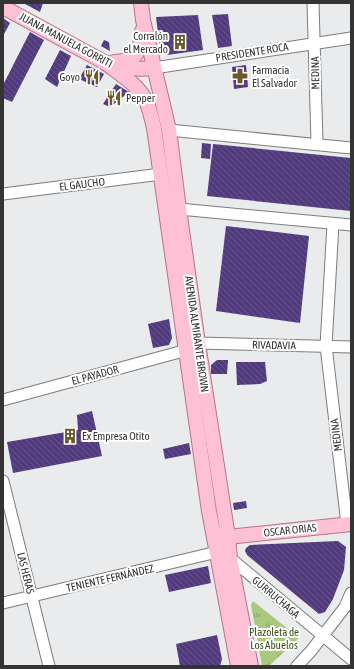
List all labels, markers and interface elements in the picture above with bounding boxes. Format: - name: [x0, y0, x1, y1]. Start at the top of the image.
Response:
- street label: JUANA MANUELA GORRITI: [17, 10, 115, 70]
- place label: Corralón el Mercado: [123, 30, 168, 55]
- building icon: Corralón el Mercado: [171, 33, 189, 51]
- street label: PRESIDENTE ROCA: [215, 40, 290, 64]
- street label: MEDINA: [309, 56, 321, 90]
- place label: Farmacia El Salvador: [252, 64, 298, 89]
- pharmacy icon: Farmacia El Salvador: [231, 67, 249, 85]
- restaurant icon: Goyo: [83, 68, 101, 86]
- place label: Goyo: [60, 71, 80, 83]
- restaurant icon: Pepper: [105, 89, 123, 107]
- place label: Pepper: [126, 92, 156, 104]
- street label: EL GAUCHO: [58, 175, 106, 193]
- street label: AVENIDA ALMIRANTE BROWN: [183, 275, 211, 393]
- street label: RIVADAVIA: [252, 339, 297, 351]
- street label: EL PAYADOR: [70, 363, 120, 387]
- street label: MEDINA: [328, 417, 344, 452]
- building icon: Ex Empresa Otito: [61, 427, 79, 445]
- place label: Ex Empresa Otito: [82, 430, 150, 442]
- street label: OSCAR ORIAS: [263, 521, 317, 539]
- street label: LAS HERAS: [15, 551, 37, 595]
- street label: TENIENTE FERNÁNDEZ: [65, 562, 155, 594]
- street label: GURRUCHAGA: [250, 574, 302, 621]
- park label: Plazoleta de Los Abuelos: [249, 626, 299, 651]

